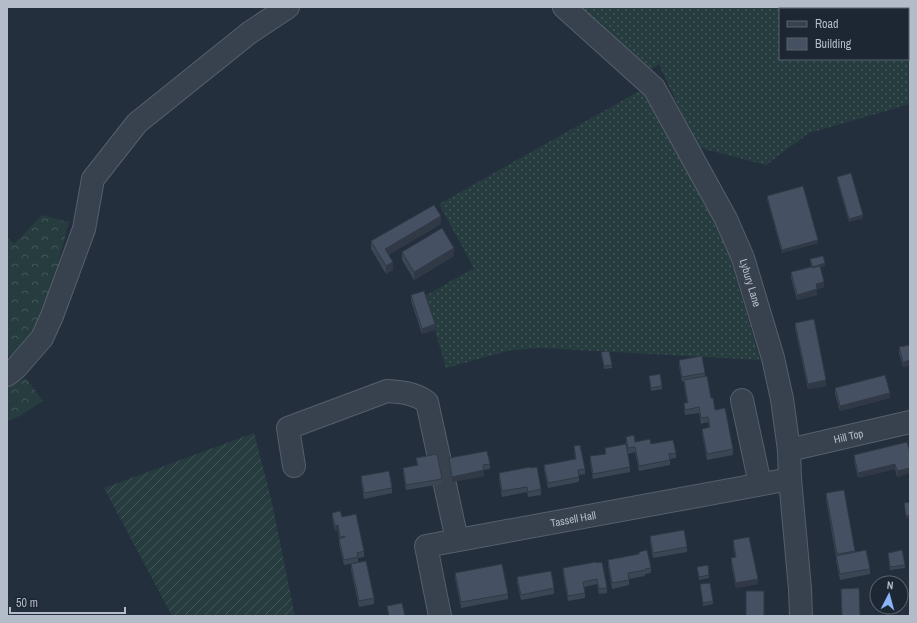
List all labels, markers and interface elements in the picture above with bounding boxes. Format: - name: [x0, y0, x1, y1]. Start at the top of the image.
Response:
- legend: [779, 8, 909, 60]
- text: Road: [815, 16, 839, 32]
- text: Building: [815, 36, 852, 52]
- street label: Lybury Lane: [737, 257, 764, 308]
- street label: Hill Top: [832, 426, 865, 446]
- street label: Tassell Hall: [549, 508, 597, 530]
- north arrow: [869, 575, 909, 615]
- text: N: [886, 578, 894, 592]
- scale bar: [10, 589, 125, 615]
- text: 50 m: [16, 595, 38, 611]

